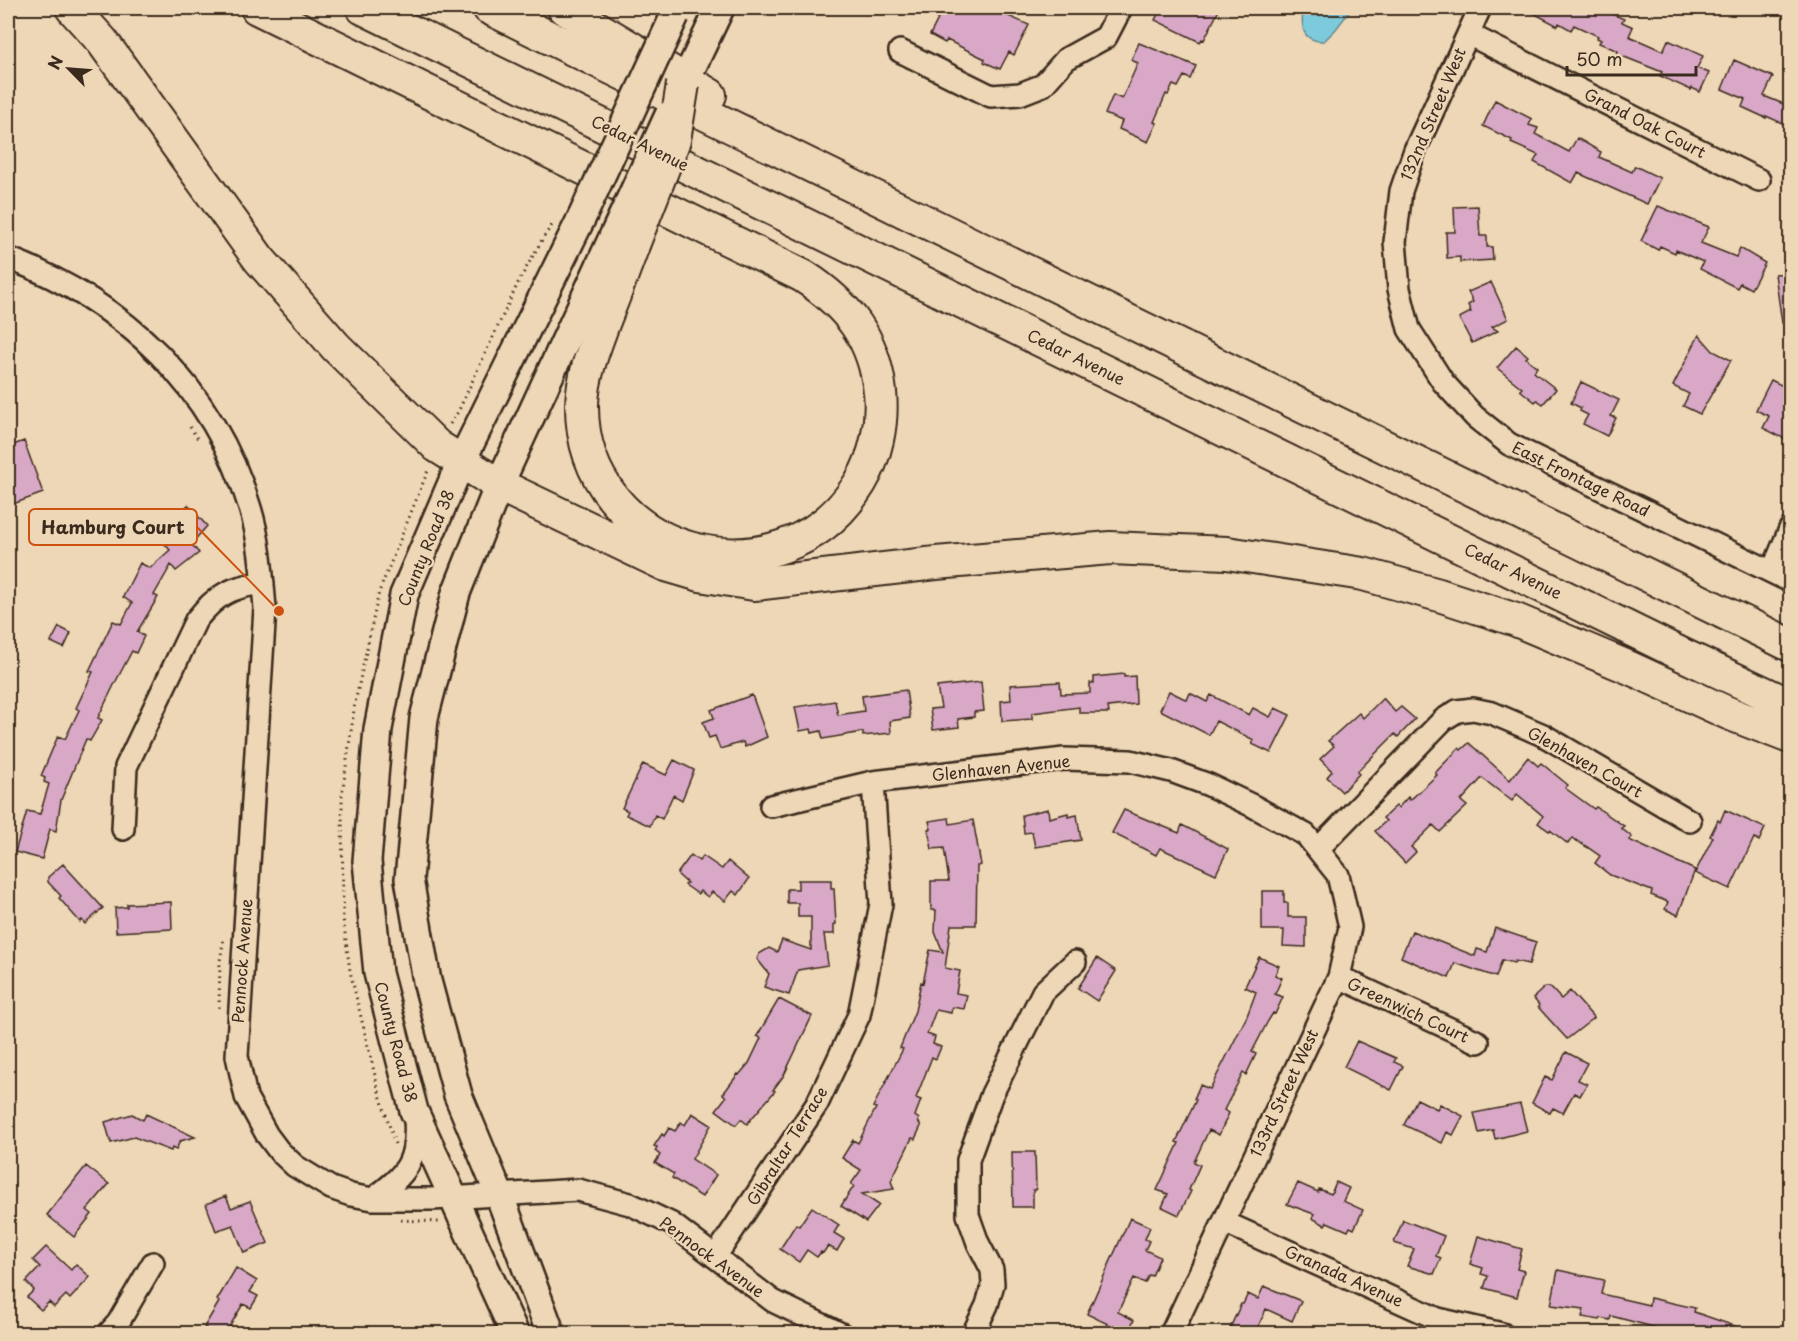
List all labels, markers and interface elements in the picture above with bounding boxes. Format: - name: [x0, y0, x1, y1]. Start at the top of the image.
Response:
- north arrow: [39, 39, 99, 99]
- scale bar: [1567, 39, 1696, 77]
- street label: 132nd Street West: [1393, 43, 1471, 184]
- text: 50 m: [1576, 45, 1623, 72]
- text: N: [41, 51, 68, 73]
- street label: Grand Oak Court: [1581, 81, 1711, 163]
- street label: Cedar Avenue: [587, 108, 694, 176]
- street label: Cedar Avenue: [1023, 322, 1130, 390]
- street label: East Frontage Road: [1509, 434, 1654, 522]
- street label: County Road 38: [391, 486, 459, 610]
- callout: Hamburg Court: [29, 509, 197, 545]
- text: Hamburg Court: [41, 513, 185, 540]
- street label: Cedar Avenue: [1460, 536, 1567, 604]
- street label: Glenhaven Court: [1524, 720, 1648, 803]
- street label: Glenhaven Avenue: [931, 748, 1072, 786]
- street label: Pennock Avenue: [225, 898, 257, 1024]
- street label: Greenwich Court: [1344, 970, 1474, 1048]
- street label: County Road 38: [369, 979, 425, 1105]
- street label: 133rd Street West: [1243, 1025, 1323, 1161]
- street label: Gibraltar Terrace: [740, 1081, 832, 1210]
- street label: Pennock Avenue: [655, 1210, 770, 1303]
- street label: Granada Avenue: [1281, 1238, 1408, 1312]

